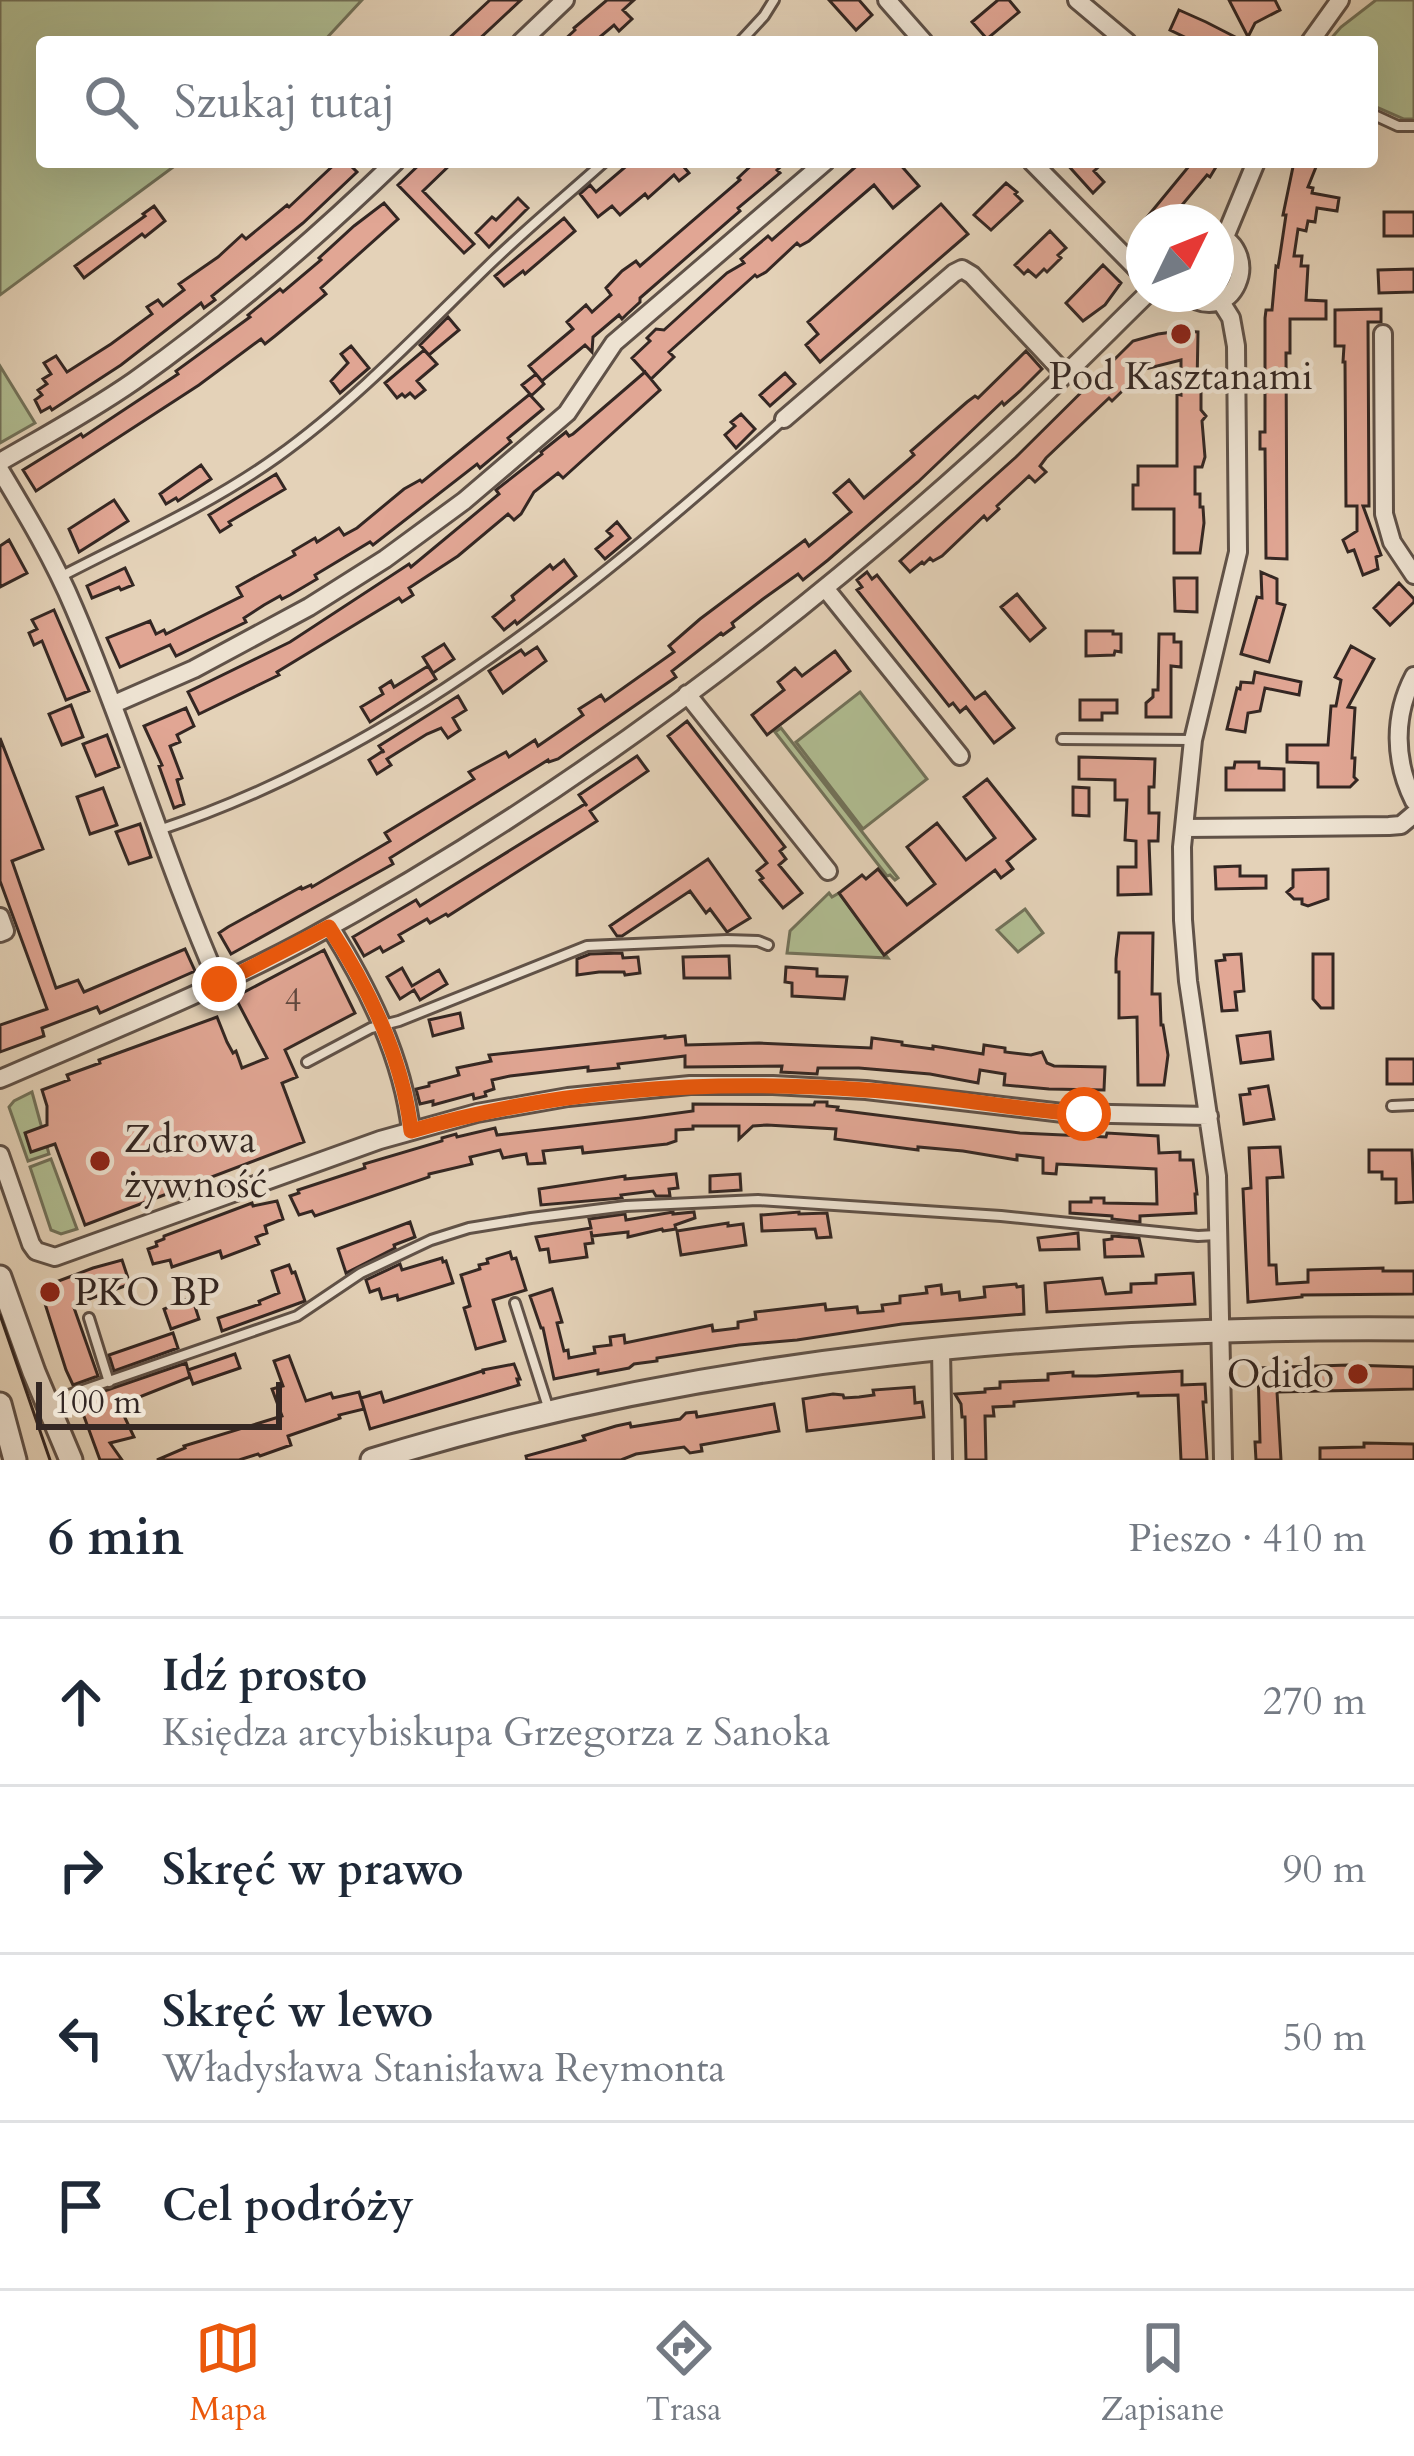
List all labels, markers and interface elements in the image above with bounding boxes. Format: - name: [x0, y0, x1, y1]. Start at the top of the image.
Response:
- search box: [36, 36, 1378, 168]
- icon: search: [78, 69, 144, 135]
- text: Szukaj tutaj: [174, 72, 395, 133]
- north arrow: [1126, 204, 1234, 312]
- marker: Pod Kasztanami: [1168, 321, 1194, 347]
- place label: Pod Kasztanami: [1049, 350, 1313, 403]
- route end: [192, 957, 246, 1011]
- house number: 4: [285, 978, 301, 1023]
- route start: [1057, 1087, 1111, 1141]
- place label: Zdrowa żywność: [124, 1113, 267, 1211]
- marker: Zdrowa żywność: [87, 1148, 113, 1174]
- place label: PKO BP: [74, 1266, 220, 1319]
- marker: PKO BP: [37, 1279, 63, 1305]
- place label: Odido: [1227, 1348, 1334, 1401]
- marker: Odido: [1345, 1361, 1371, 1387]
- scale bar: [36, 1376, 282, 1429]
- text: 100 m: [54, 1380, 141, 1425]
- text: 6 min: [48, 1503, 184, 1573]
- text: Pieszo · 410 m: [1128, 1512, 1366, 1565]
- text: Idź prosto: [162, 1645, 367, 1706]
- icon: ahead: [48, 1669, 114, 1735]
- text: 270 m: [1263, 1675, 1366, 1728]
- text: Księdza arcybiskupa Grzegorza z Sanoka: [162, 1706, 830, 1759]
- icon: right: [48, 1837, 114, 1903]
- text: Skręć w prawo: [162, 1839, 464, 1900]
- text: 90 m: [1283, 1843, 1366, 1896]
- text: Skręć w lewo: [162, 1981, 433, 2042]
- icon: left: [48, 2005, 114, 2071]
- text: 50 m: [1283, 2011, 1366, 2064]
- text: Władysława Stanisława Reymonta: [162, 2042, 725, 2095]
- icon: arrive: [48, 2173, 114, 2239]
- text: Cel podróży: [162, 2175, 414, 2236]
- tab: Mapa: [190, 2315, 267, 2432]
- tab: Trasa: [646, 2315, 722, 2432]
- tab: Zapisane: [1101, 2315, 1224, 2432]

